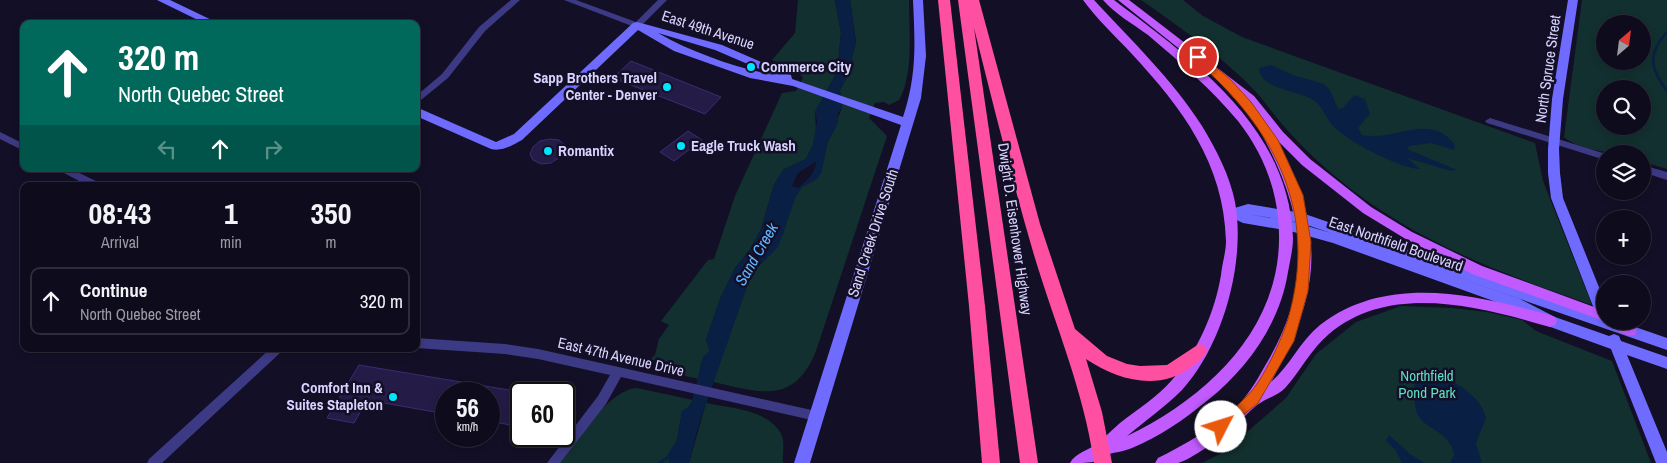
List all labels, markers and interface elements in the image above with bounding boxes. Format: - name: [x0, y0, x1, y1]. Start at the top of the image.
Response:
- street label: East 49th Avenue: [659, 5, 757, 54]
- street label: North Spruce Street: [1530, 13, 1566, 124]
- north arrow: [1596, 15, 1651, 70]
- map controls: [1596, 15, 1651, 330]
- text: 320 m: [118, 34, 199, 81]
- pin: [1177, 36, 1219, 78]
- icon: ahead: [35, 40, 100, 105]
- icon: arrive: [1184, 43, 1212, 71]
- place label: Commerce City: [761, 56, 851, 77]
- marker: Commerce City: [745, 61, 757, 73]
- place label: Sapp Brothers Travel Center - Denver: [533, 67, 657, 105]
- text: North Quebec Street: [118, 79, 283, 109]
- button: search: [1596, 80, 1651, 135]
- marker: Sapp Brothers Travel Center - Denver: [661, 81, 673, 93]
- icon: left: [153, 135, 181, 163]
- icon: ahead: [206, 135, 234, 163]
- icon: right: [259, 135, 287, 163]
- place label: Eagle Truck Wash: [691, 135, 796, 156]
- place label: Romantix: [558, 140, 614, 161]
- marker: Eagle Truck Wash: [675, 140, 687, 152]
- street label: Dwight D. Eisenhower Highway: [993, 141, 1038, 317]
- marker: Romantix: [542, 145, 554, 157]
- button: layers: [1596, 145, 1651, 200]
- street label: Sand Creek Drive South: [842, 166, 903, 299]
- text: 08:43: [89, 193, 151, 233]
- text: 1: [224, 193, 238, 233]
- text: 350: [310, 193, 351, 233]
- button: +: [1596, 210, 1651, 265]
- street label: East Northfield Boulevard: [1326, 211, 1466, 276]
- water label: Sand Creek: [729, 218, 783, 289]
- text: Arrival: [101, 231, 139, 253]
- text: min: [220, 231, 242, 253]
- text: m: [325, 231, 336, 253]
- button: −: [1596, 275, 1651, 330]
- text: Continue: [80, 277, 148, 303]
- icon: ahead: [37, 287, 65, 315]
- text: 320 m: [360, 288, 403, 314]
- text: North Quebec Street: [80, 303, 200, 325]
- street label: East 47th Avenue Drive: [556, 332, 686, 381]
- park label: Northfield Pond Park: [1398, 365, 1457, 403]
- place label: Comfort Inn & Suites Stapleton: [287, 377, 383, 415]
- speed limit sign: 60: [510, 382, 575, 447]
- marker: Comfort Inn & Suites Stapleton: [387, 391, 399, 403]
- text: 56: [456, 391, 479, 425]
- position arrow: [1194, 400, 1246, 452]
- text: km/h: [457, 419, 478, 435]

